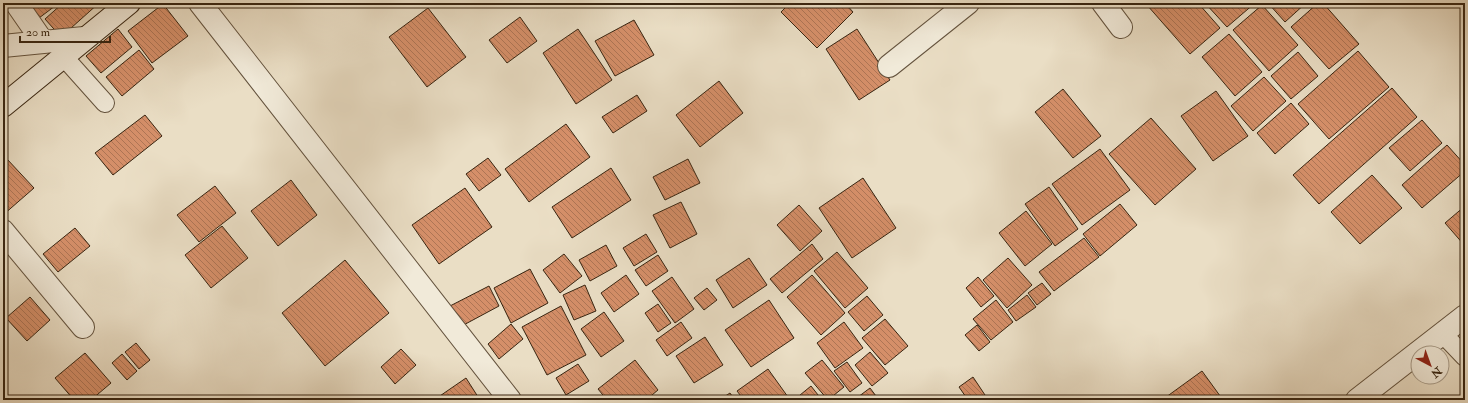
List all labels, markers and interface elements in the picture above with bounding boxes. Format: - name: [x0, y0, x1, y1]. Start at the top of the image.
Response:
- scale bar: [20, 18, 110, 44]
- text: 20 m: [26, 25, 51, 40]
- north arrow: [1410, 345, 1450, 385]
- text: N: [1427, 363, 1445, 381]

